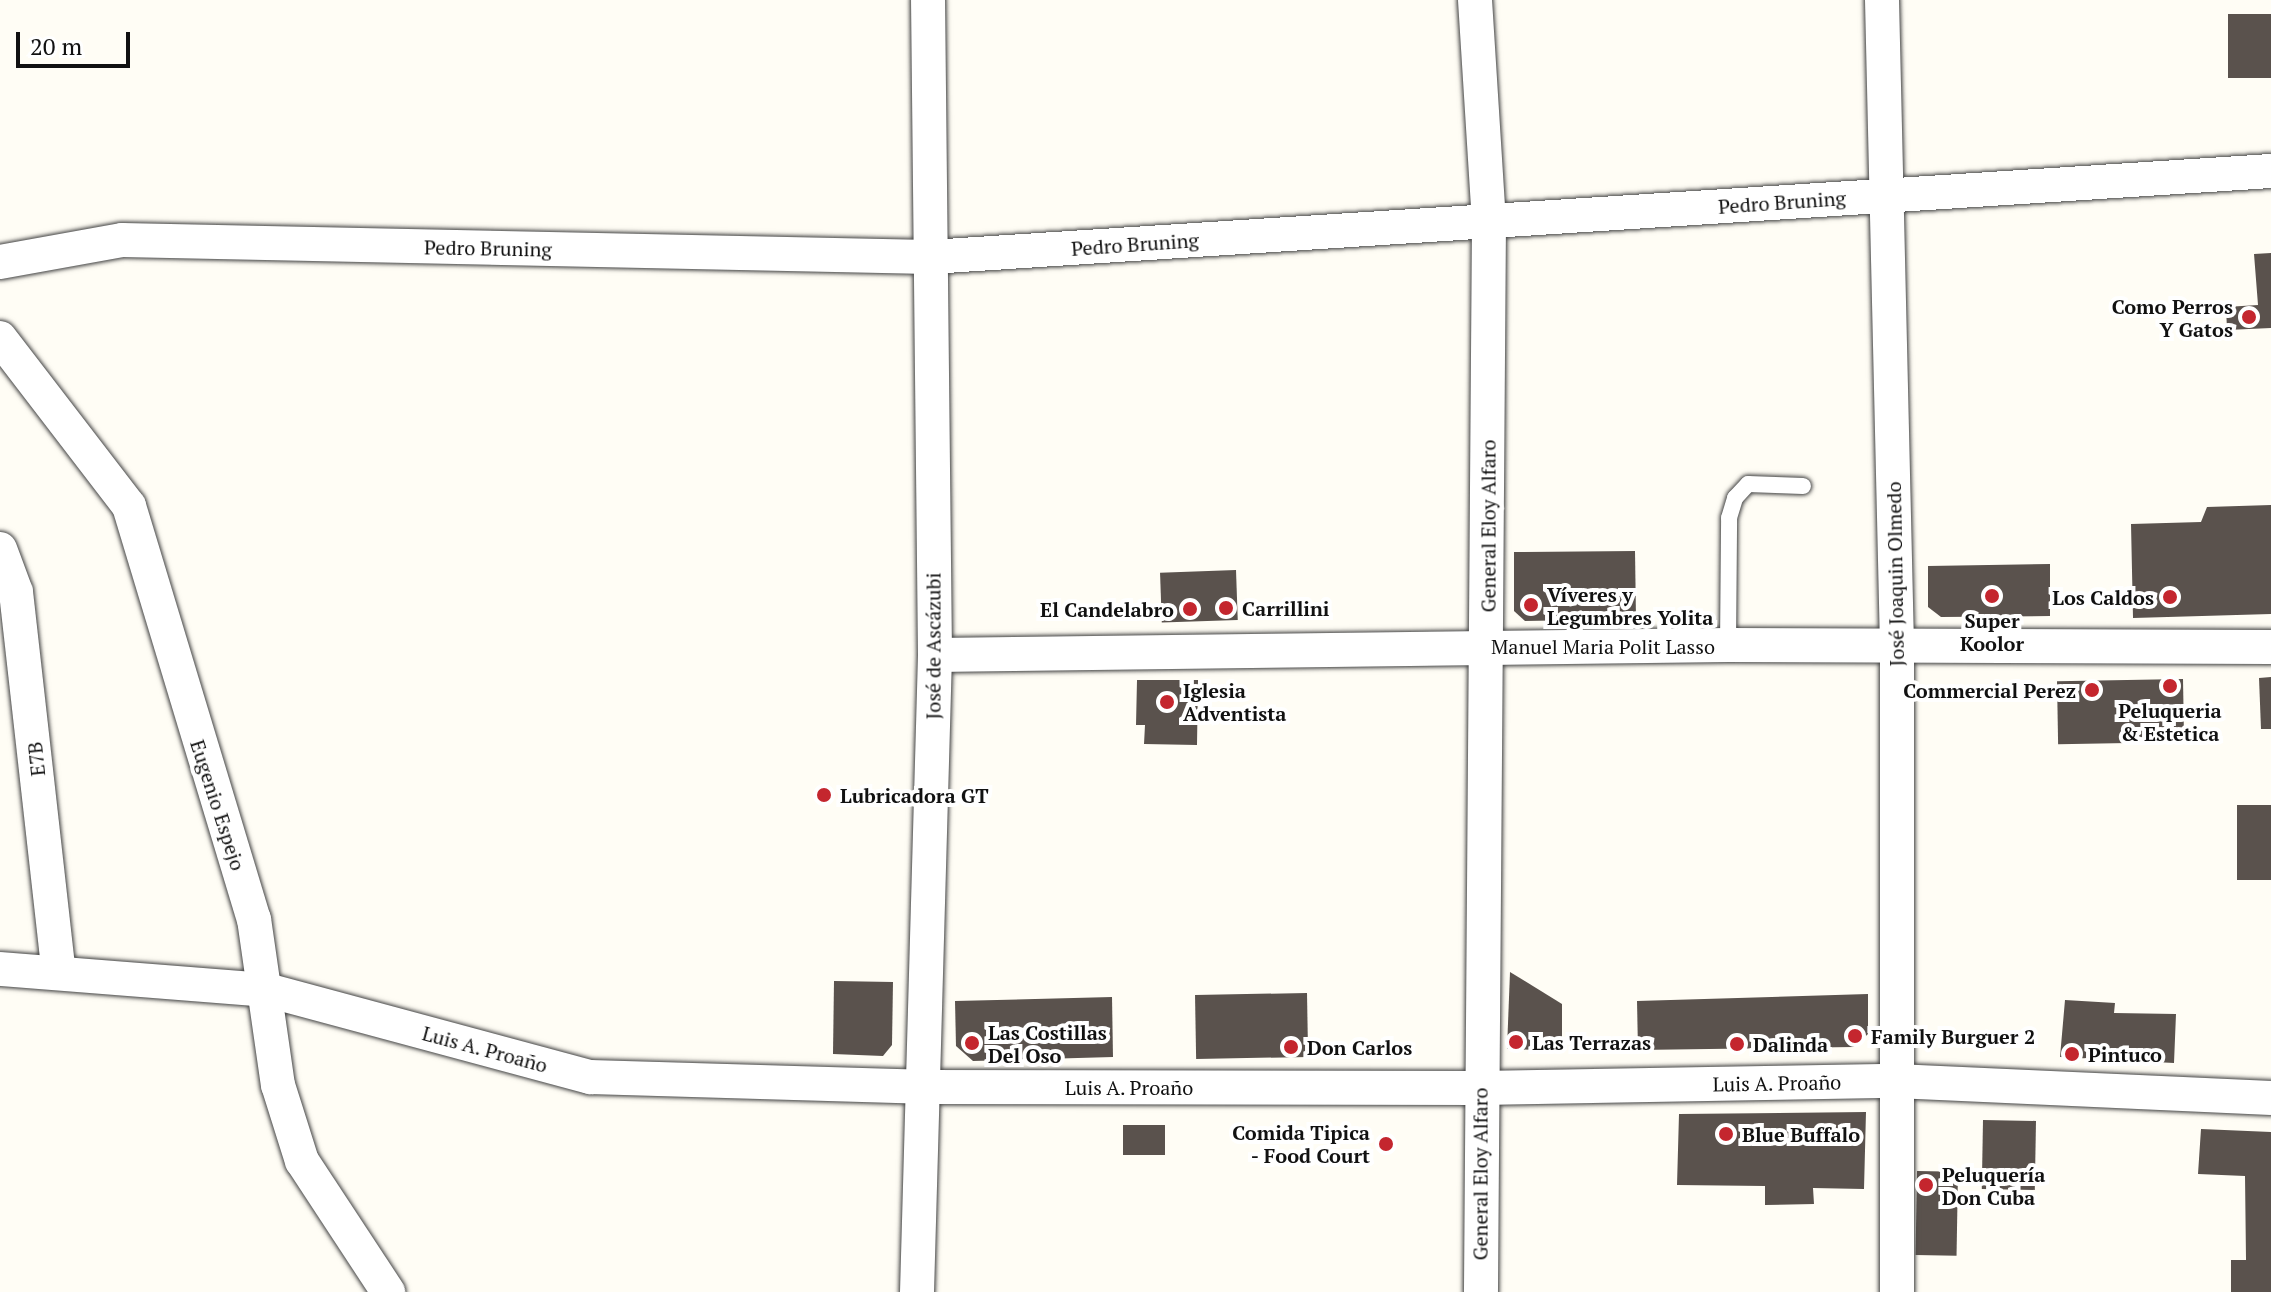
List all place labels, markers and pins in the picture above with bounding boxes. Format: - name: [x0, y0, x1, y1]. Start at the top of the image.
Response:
- place label: Como Perros Y Gatos: [2112, 294, 2233, 341]
- marker: Como Perros Y Gatos: [2240, 308, 2258, 326]
- place label: Víveres y Legumbres Yolita: [1547, 582, 1713, 629]
- place label: Los Caldos: [2052, 585, 2154, 609]
- marker: Super Koolor: [1983, 587, 2001, 605]
- marker: Los Caldos: [2161, 588, 2179, 606]
- place label: Carrillini: [1242, 596, 1329, 620]
- marker: Víveres y Legumbres Yolita: [1522, 596, 1540, 614]
- place label: El Candelabro: [1040, 597, 1174, 621]
- marker: Carrillini: [1217, 599, 1235, 617]
- marker: El Candelabro: [1181, 600, 1199, 618]
- place label: Super Koolor: [1960, 608, 2024, 655]
- marker: Peluqueria & Estetica: [2161, 677, 2179, 695]
- place label: Iglesia Adventista: [1183, 678, 1286, 725]
- place label: Commercial Perez: [1903, 678, 2076, 702]
- marker: Commercial Perez: [2083, 681, 2101, 699]
- marker: Iglesia Adventista: [1158, 693, 1176, 711]
- place label: Peluqueria & Estetica: [2118, 698, 2222, 745]
- place label: Lubricadora GT: [840, 783, 988, 807]
- marker: Lubricadora GT: [815, 786, 833, 804]
- place label: Las Costillas Del Oso: [988, 1020, 1107, 1067]
- place label: Family Burguer 2: [1871, 1024, 2035, 1048]
- marker: Family Burguer 2: [1846, 1027, 1864, 1045]
- place label: Las Terrazas: [1532, 1030, 1651, 1054]
- place label: Dalinda: [1753, 1032, 1828, 1056]
- marker: Las Terrazas: [1507, 1033, 1525, 1051]
- marker: Las Costillas Del Oso: [963, 1034, 981, 1052]
- place label: Don Carlos: [1307, 1035, 1412, 1059]
- marker: Dalinda: [1728, 1035, 1746, 1053]
- marker: Don Carlos: [1282, 1038, 1300, 1056]
- place label: Pintuco: [2088, 1042, 2162, 1066]
- marker: Pintuco: [2063, 1045, 2081, 1063]
- place label: Comida Tipica - Food Court: [1232, 1120, 1370, 1167]
- place label: Blue Buffalo: [1742, 1122, 1860, 1146]
- marker: Blue Buffalo: [1717, 1125, 1735, 1143]
- marker: Comida Tipica - Food Court: [1377, 1135, 1395, 1153]
- place label: Peluquería Don Cuba: [1942, 1162, 2045, 1209]
- marker: Peluquería Don Cuba: [1917, 1176, 1935, 1194]

